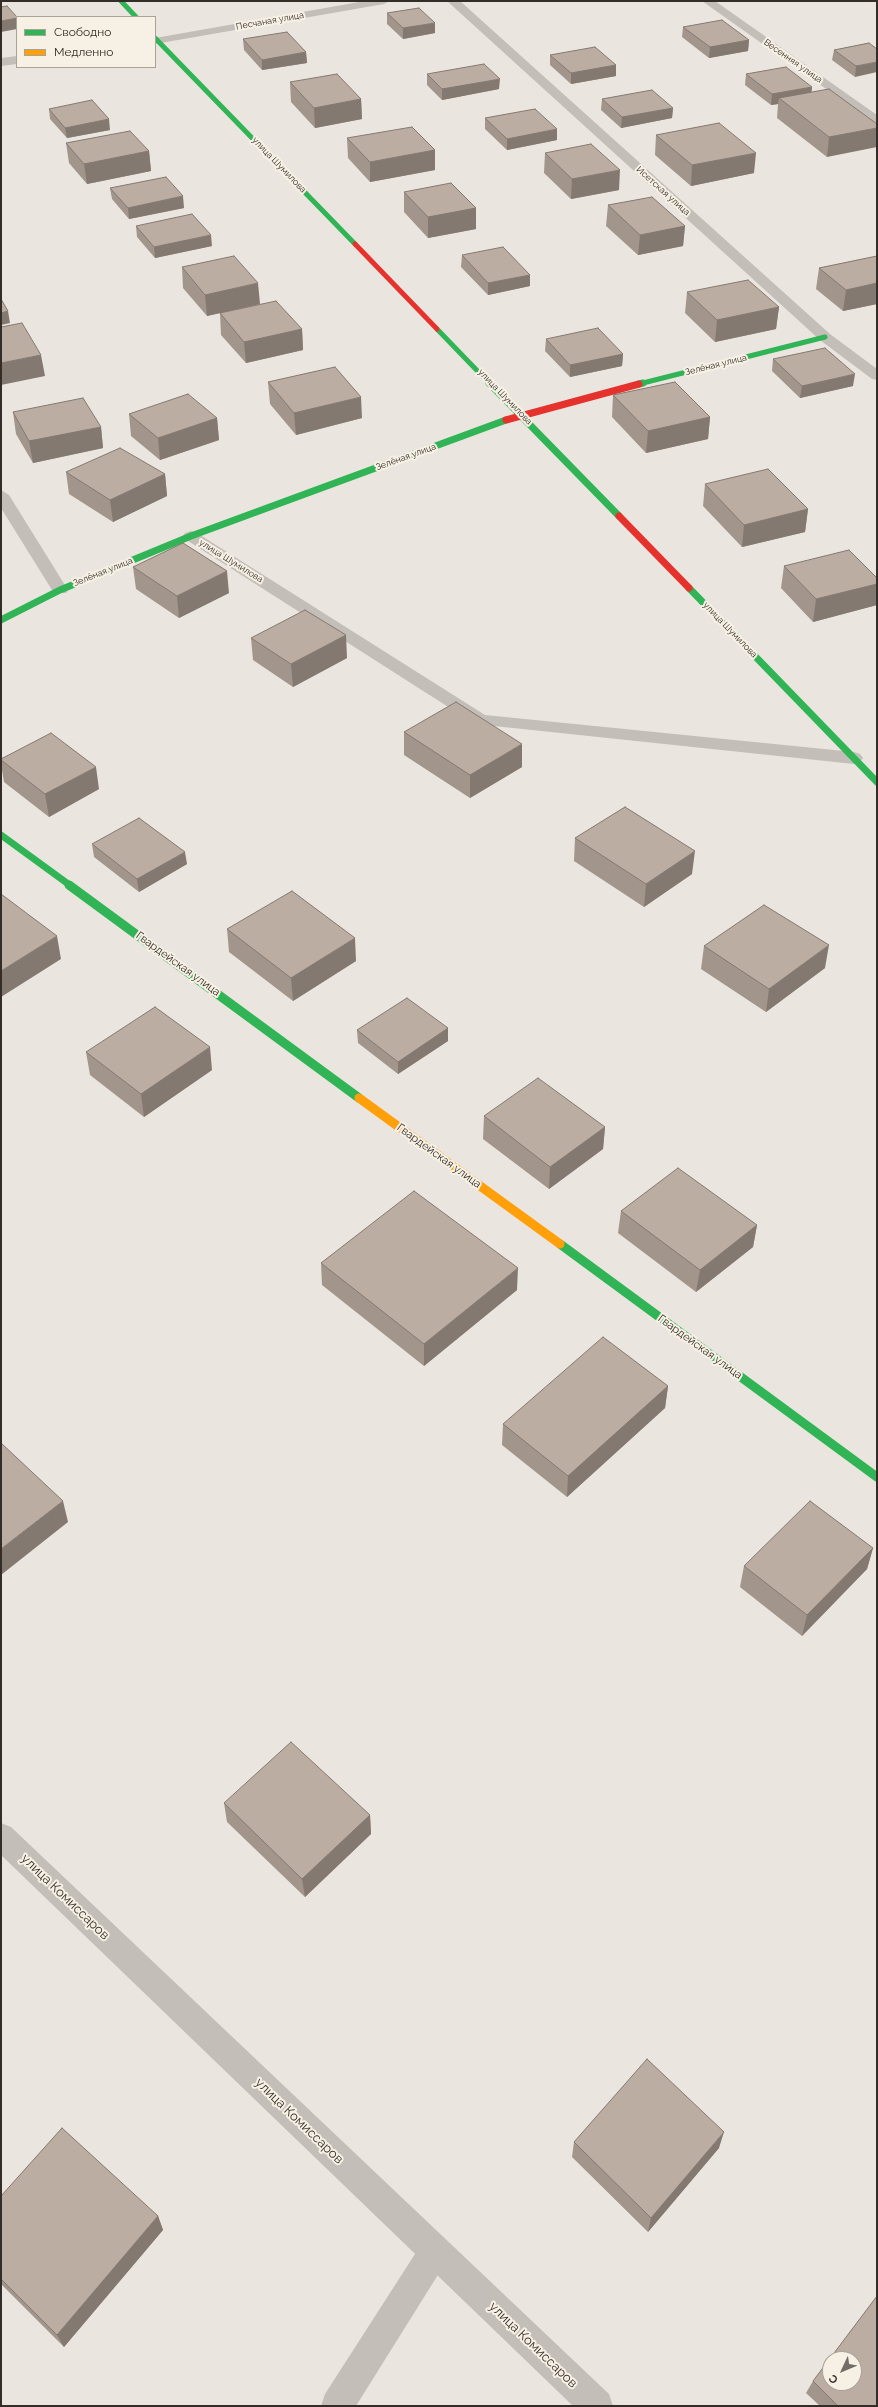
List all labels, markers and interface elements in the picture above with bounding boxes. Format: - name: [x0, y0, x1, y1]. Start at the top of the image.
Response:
- street label: Песчаная улица: [235, 10, 305, 32]
- legend: [16, 16, 156, 68]
- text: Свободно: [54, 25, 111, 39]
- street label: Весенняя улица: [762, 37, 824, 85]
- text: Медленно: [54, 45, 113, 59]
- street label: улица Шумилова: [250, 135, 308, 195]
- street label: Исетская улица: [634, 164, 692, 218]
- street label: Зелёная улица: [684, 352, 748, 378]
- street label: улица Шумилова: [476, 367, 534, 427]
- street label: Зелёная улица: [374, 441, 438, 473]
- street label: улица Шумилова: [197, 537, 265, 585]
- street label: Зелёная улица: [72, 555, 134, 589]
- street label: улица Шумилова: [701, 600, 759, 660]
- street label: Гвардейская улица: [133, 929, 223, 999]
- street label: Гвардейская улица: [394, 1121, 484, 1191]
- street label: Гвардейская улица: [655, 1312, 745, 1382]
- street label: улица Комиссаров: [18, 1851, 112, 1943]
- street label: улица Комиссаров: [252, 2075, 346, 2167]
- street label: улица Комиссаров: [486, 2299, 580, 2391]
- north arrow: [822, 2351, 862, 2391]
- text: С: [826, 2372, 841, 2386]

